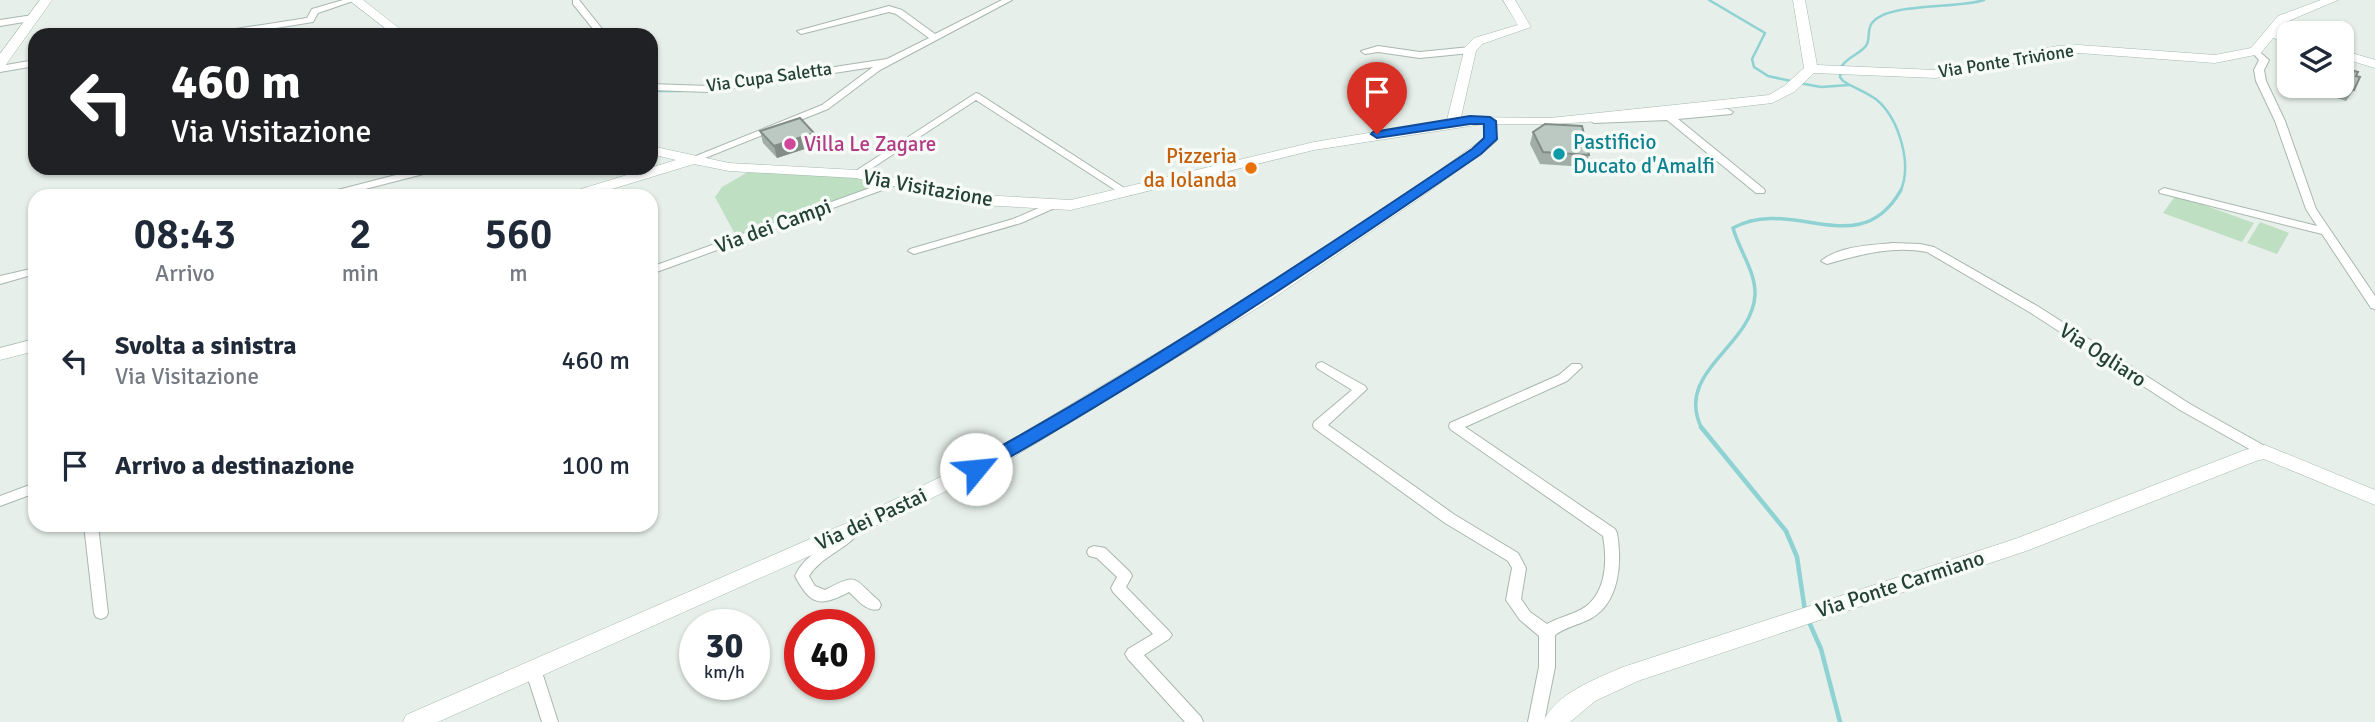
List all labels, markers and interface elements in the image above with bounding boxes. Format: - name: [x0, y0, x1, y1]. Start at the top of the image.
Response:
- map controls: [2277, 21, 2354, 98]
- button: layers: [2277, 21, 2354, 98]
- street label: Via Ponte Trivione: [1937, 39, 2075, 83]
- text: 460 m: [171, 52, 301, 112]
- icon: left: [56, 56, 147, 147]
- street label: Via Cupa Saletta: [705, 57, 833, 97]
- pin: [1347, 62, 1407, 134]
- icon: arrive: [1358, 73, 1396, 111]
- text: Via Visitazione: [171, 112, 371, 151]
- place label: Pastificio Ducato d'Amalfi: [1573, 129, 1715, 179]
- place label: Villa Le Zagare: [804, 131, 936, 157]
- marker: Villa Le Zagare: [782, 136, 798, 152]
- place label: Pizzeria da Iolanda: [1143, 143, 1237, 193]
- marker: Pastificio Ducato d'Amalfi: [1551, 146, 1567, 162]
- marker: Pizzeria da Iolanda: [1243, 160, 1259, 176]
- street label: Via Visitazione: [861, 164, 995, 212]
- street label: Via dei Campi: [711, 193, 835, 259]
- text: 08:43: [134, 209, 236, 260]
- text: 2: [349, 209, 372, 260]
- text: 560: [484, 209, 552, 260]
- text: Arrivo: [155, 259, 215, 288]
- text: min: [342, 259, 379, 288]
- text: m: [509, 259, 528, 288]
- street label: Via Ogliaro: [2055, 317, 2151, 393]
- text: Svolta a sinistra: [115, 330, 297, 362]
- icon: left: [56, 342, 94, 380]
- text: 460 m: [561, 345, 630, 377]
- text: Via Visitazione: [115, 362, 259, 391]
- position arrow: [939, 432, 1013, 506]
- icon: arrive: [56, 447, 94, 485]
- text: Arrivo a destinazione: [115, 450, 355, 482]
- text: 100 m: [561, 450, 630, 482]
- street label: Via dei Pastai: [811, 482, 931, 556]
- street label: Via Ponte Carmiano: [1813, 545, 1987, 623]
- speed limit sign: 40: [784, 609, 875, 700]
- text: 30: [706, 624, 743, 667]
- text: km/h: [704, 661, 745, 683]

